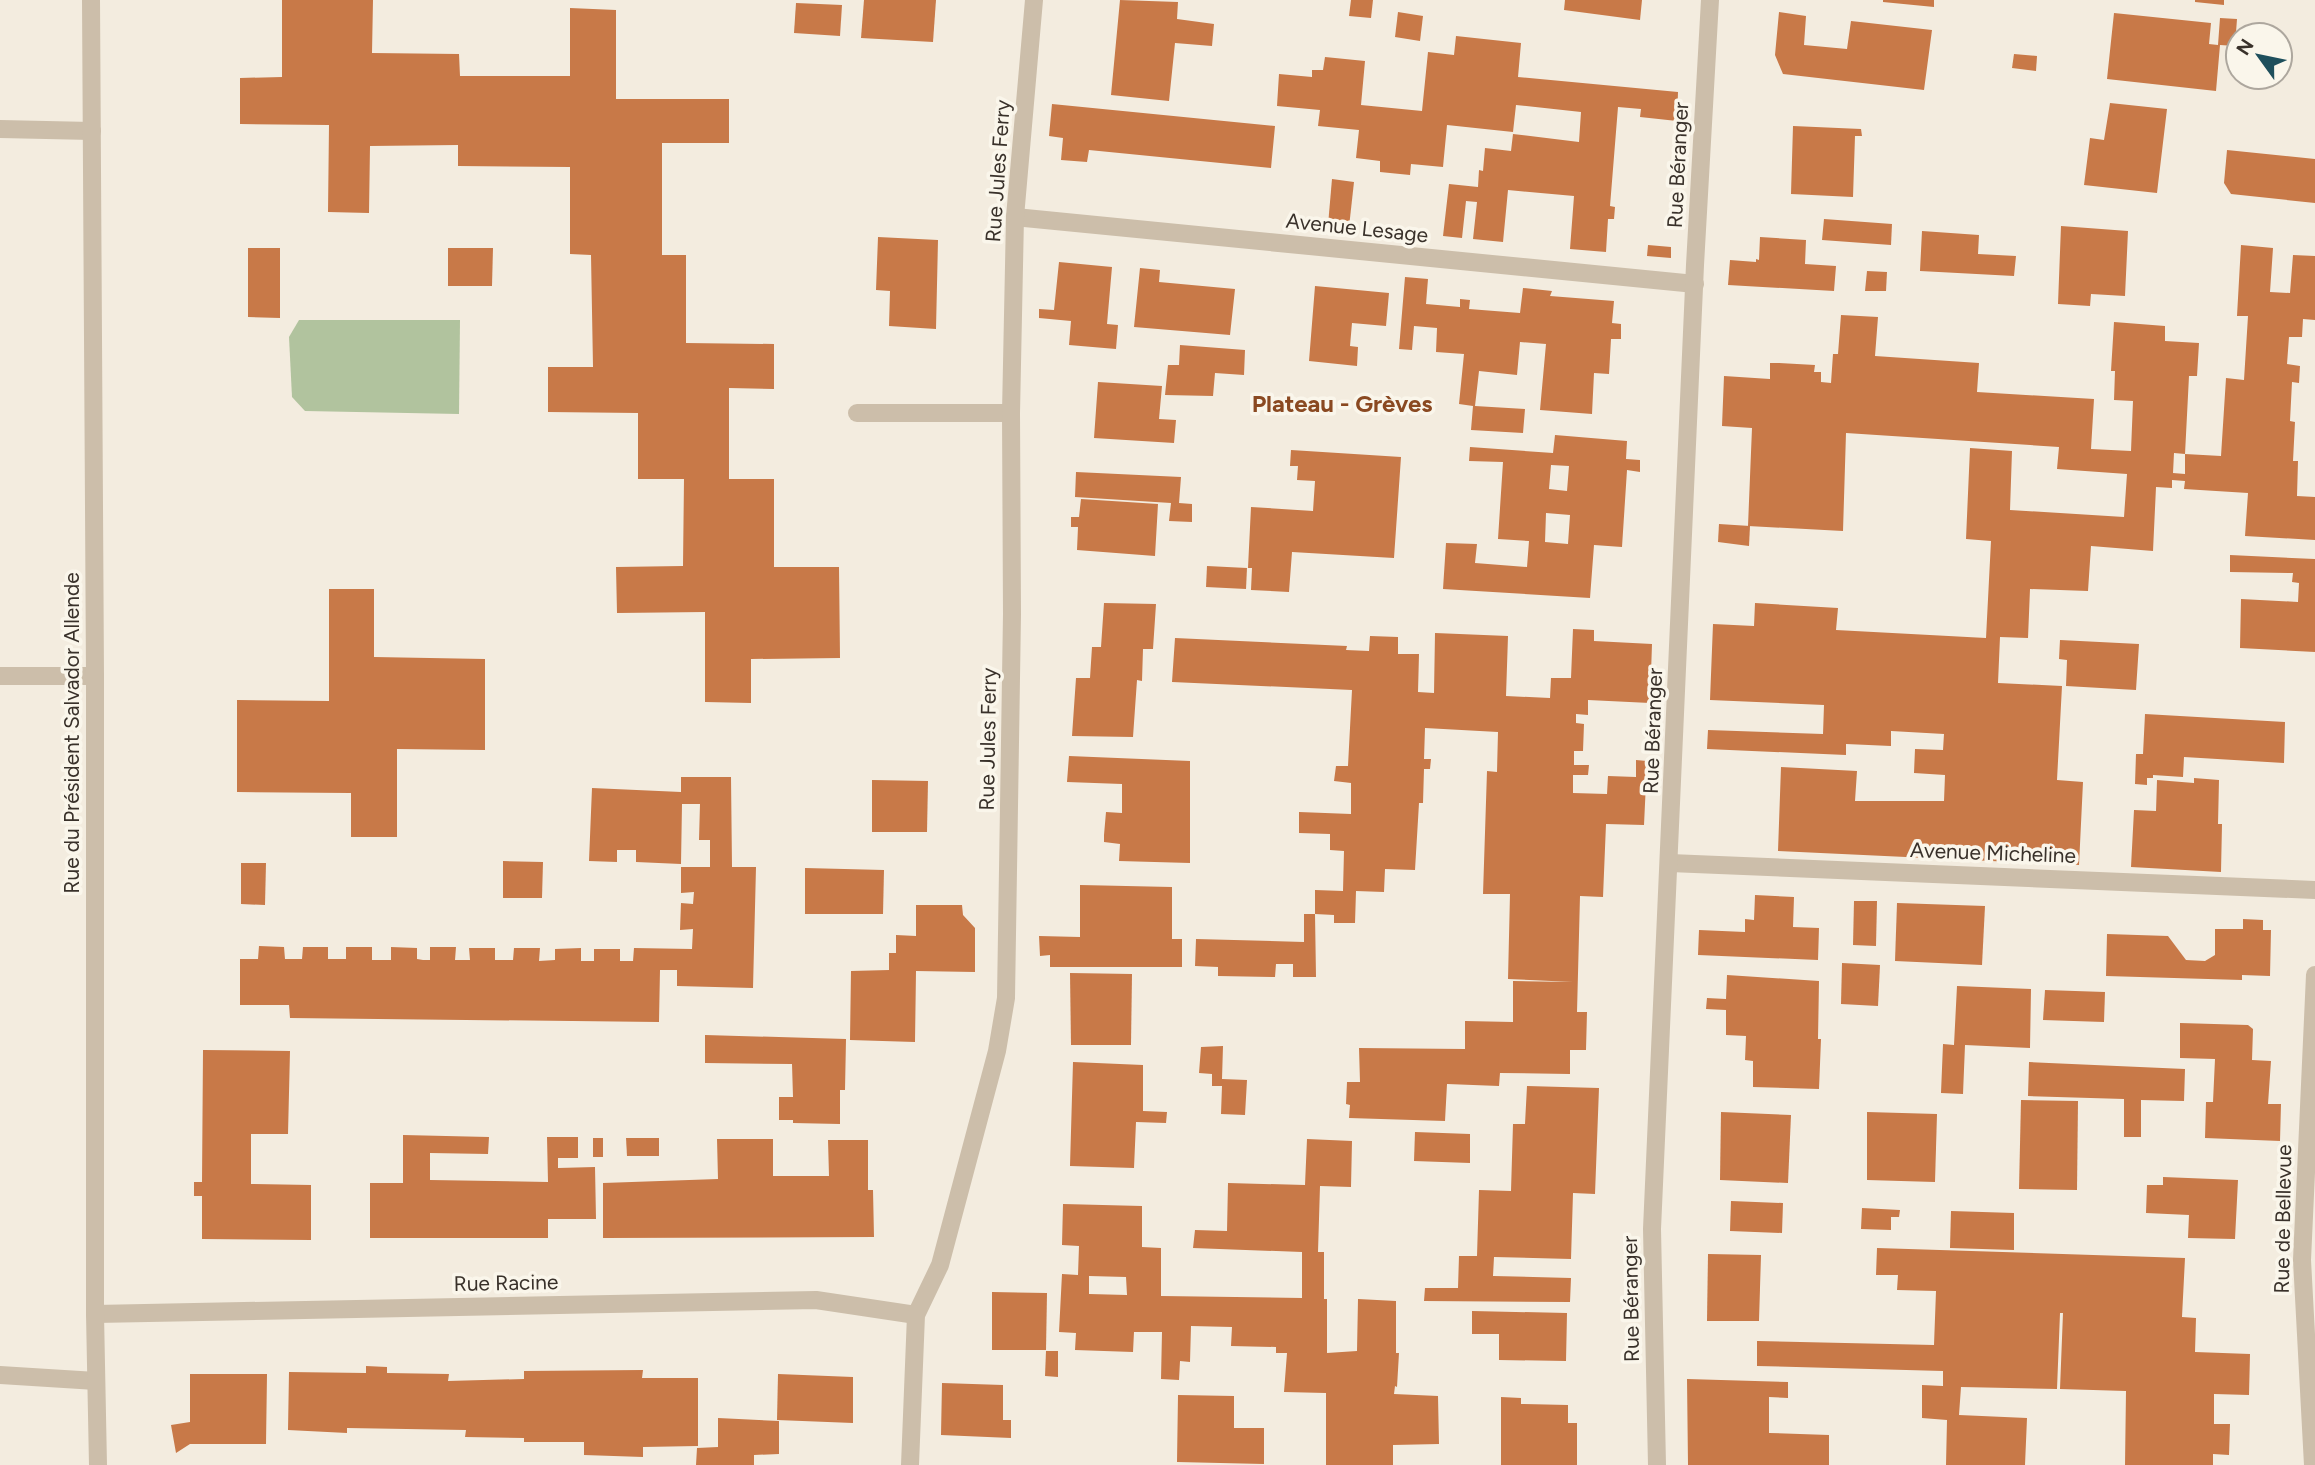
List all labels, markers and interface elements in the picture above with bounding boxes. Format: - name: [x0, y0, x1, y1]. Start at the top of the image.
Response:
- north arrow: [2224, 21, 2294, 91]
- text: N: [2232, 35, 2259, 59]
- street label: Rue Jules Ferry: [980, 99, 1015, 243]
- street label: Rue Béranger: [1662, 101, 1693, 229]
- street label: Avenue Lesage: [1285, 208, 1429, 247]
- district label: Plateau - Grèves: [1252, 389, 1432, 418]
- street label: Rue du Président Salvador Allende: [59, 572, 84, 894]
- street label: Rue Jules Ferry: [974, 667, 1001, 811]
- street label: Rue Béranger: [1638, 667, 1667, 795]
- street label: Avenue Micheline: [1910, 837, 2076, 868]
- street label: Rue de Bellevue: [2269, 1144, 2296, 1294]
- street label: Rue Béranger: [1617, 1236, 1644, 1362]
- street label: Rue Racine: [453, 1269, 559, 1296]

